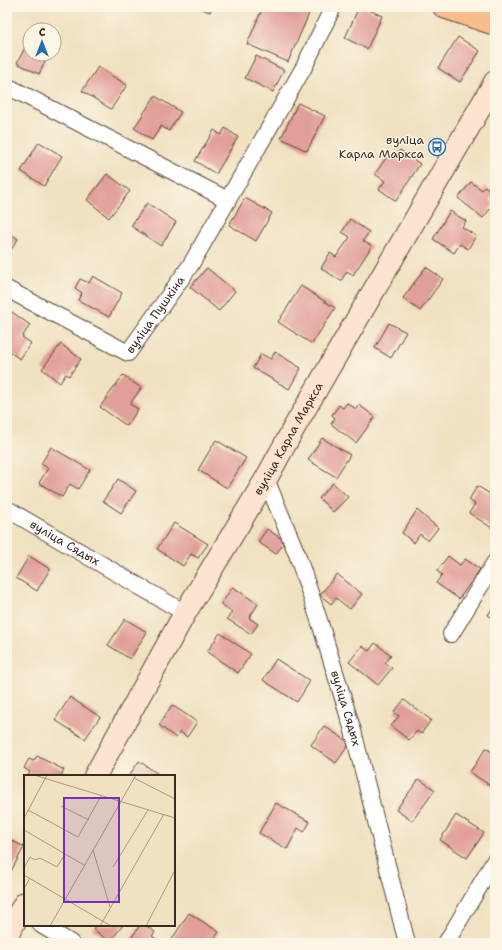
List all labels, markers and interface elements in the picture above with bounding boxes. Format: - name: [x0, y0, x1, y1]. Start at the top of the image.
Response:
- north arrow: [22, 22, 62, 62]
- text: С: [39, 25, 46, 40]
- place label: вуліца Карла Маркса: [339, 132, 425, 162]
- bus stop icon: вуліца Карла Маркса: [427, 137, 447, 157]
- street label: вуліца Пушкіна: [122, 272, 189, 357]
- street label: вуліца Карла Маркса: [250, 379, 327, 498]
- street label: вуліца Сядых: [27, 516, 103, 569]
- street label: вуліца Сядых: [327, 668, 365, 748]
- inset map: [24, 775, 175, 926]

